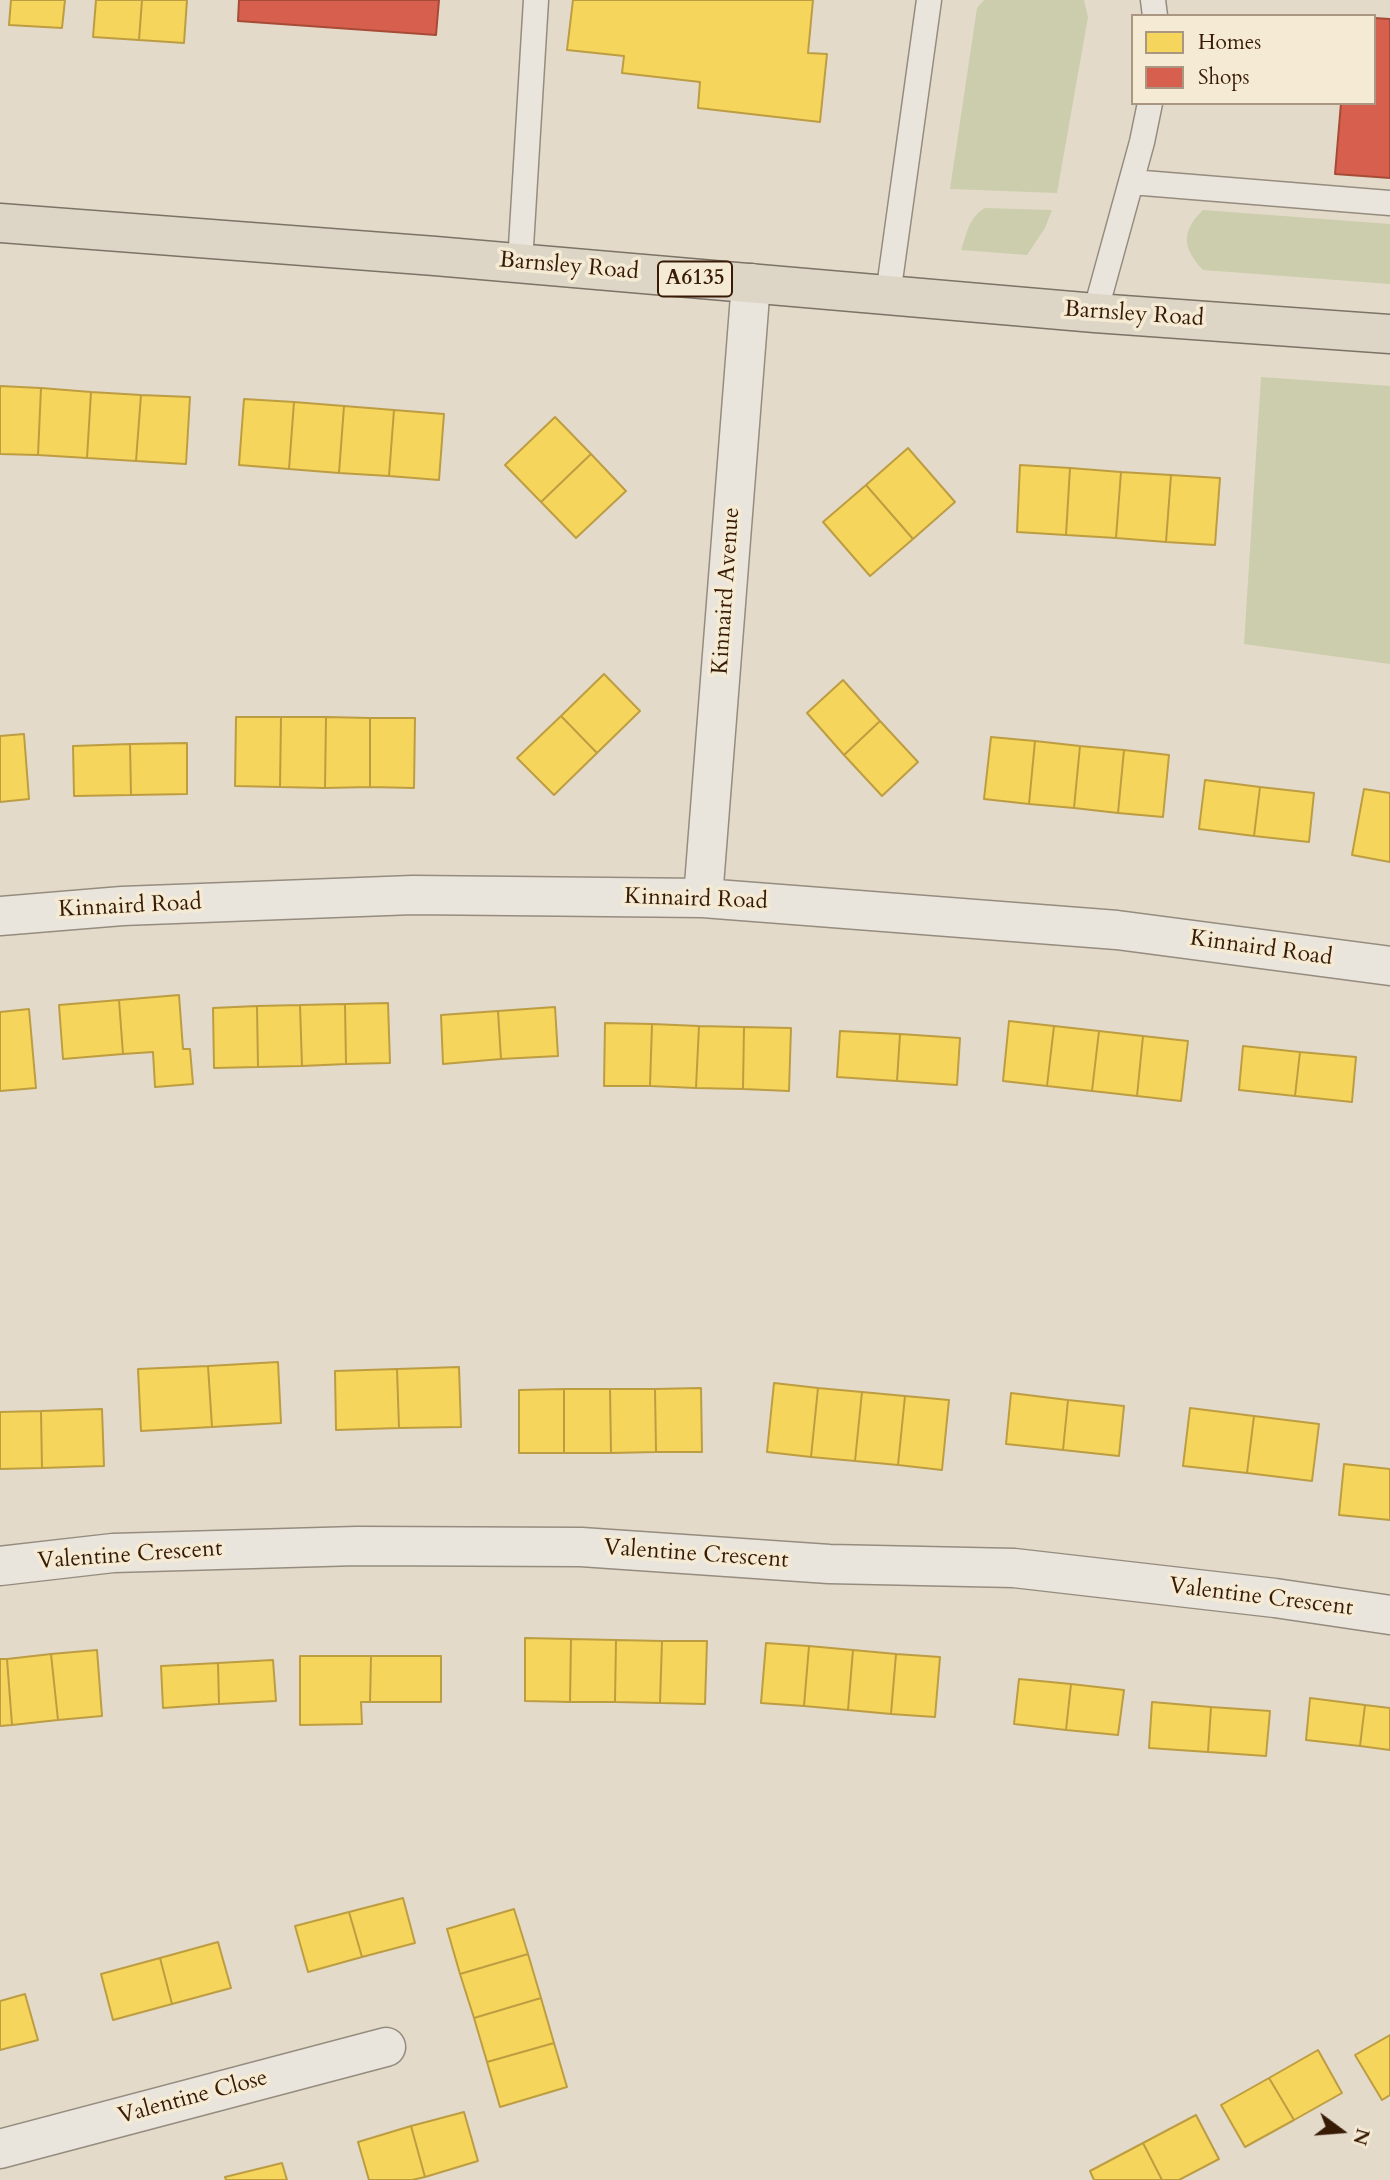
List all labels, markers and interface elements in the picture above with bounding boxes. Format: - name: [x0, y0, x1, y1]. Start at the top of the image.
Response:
- legend: [1131, 14, 1376, 105]
- text: Homes: [1198, 28, 1261, 57]
- text: Shops: [1198, 63, 1250, 92]
- street label: Barnsley Road: [498, 247, 640, 287]
- road number: A6135: [658, 262, 732, 296]
- street label: Barnsley Road: [1063, 296, 1205, 334]
- street label: Kinnaird Avenue: [707, 506, 747, 676]
- street label: Kinnaird Road: [624, 884, 768, 916]
- street label: Kinnaird Road: [58, 889, 202, 925]
- street label: Kinnaird Road: [1188, 925, 1334, 973]
- street label: Valentine Crescent: [603, 1535, 789, 1575]
- street label: Valentine Crescent: [37, 1536, 223, 1576]
- street label: Valentine Crescent: [1167, 1573, 1355, 1623]
- street label: Valentine Close: [115, 2065, 271, 2131]
- north arrow: [1306, 2096, 1376, 2166]
- text: N: [1346, 2125, 1376, 2148]

